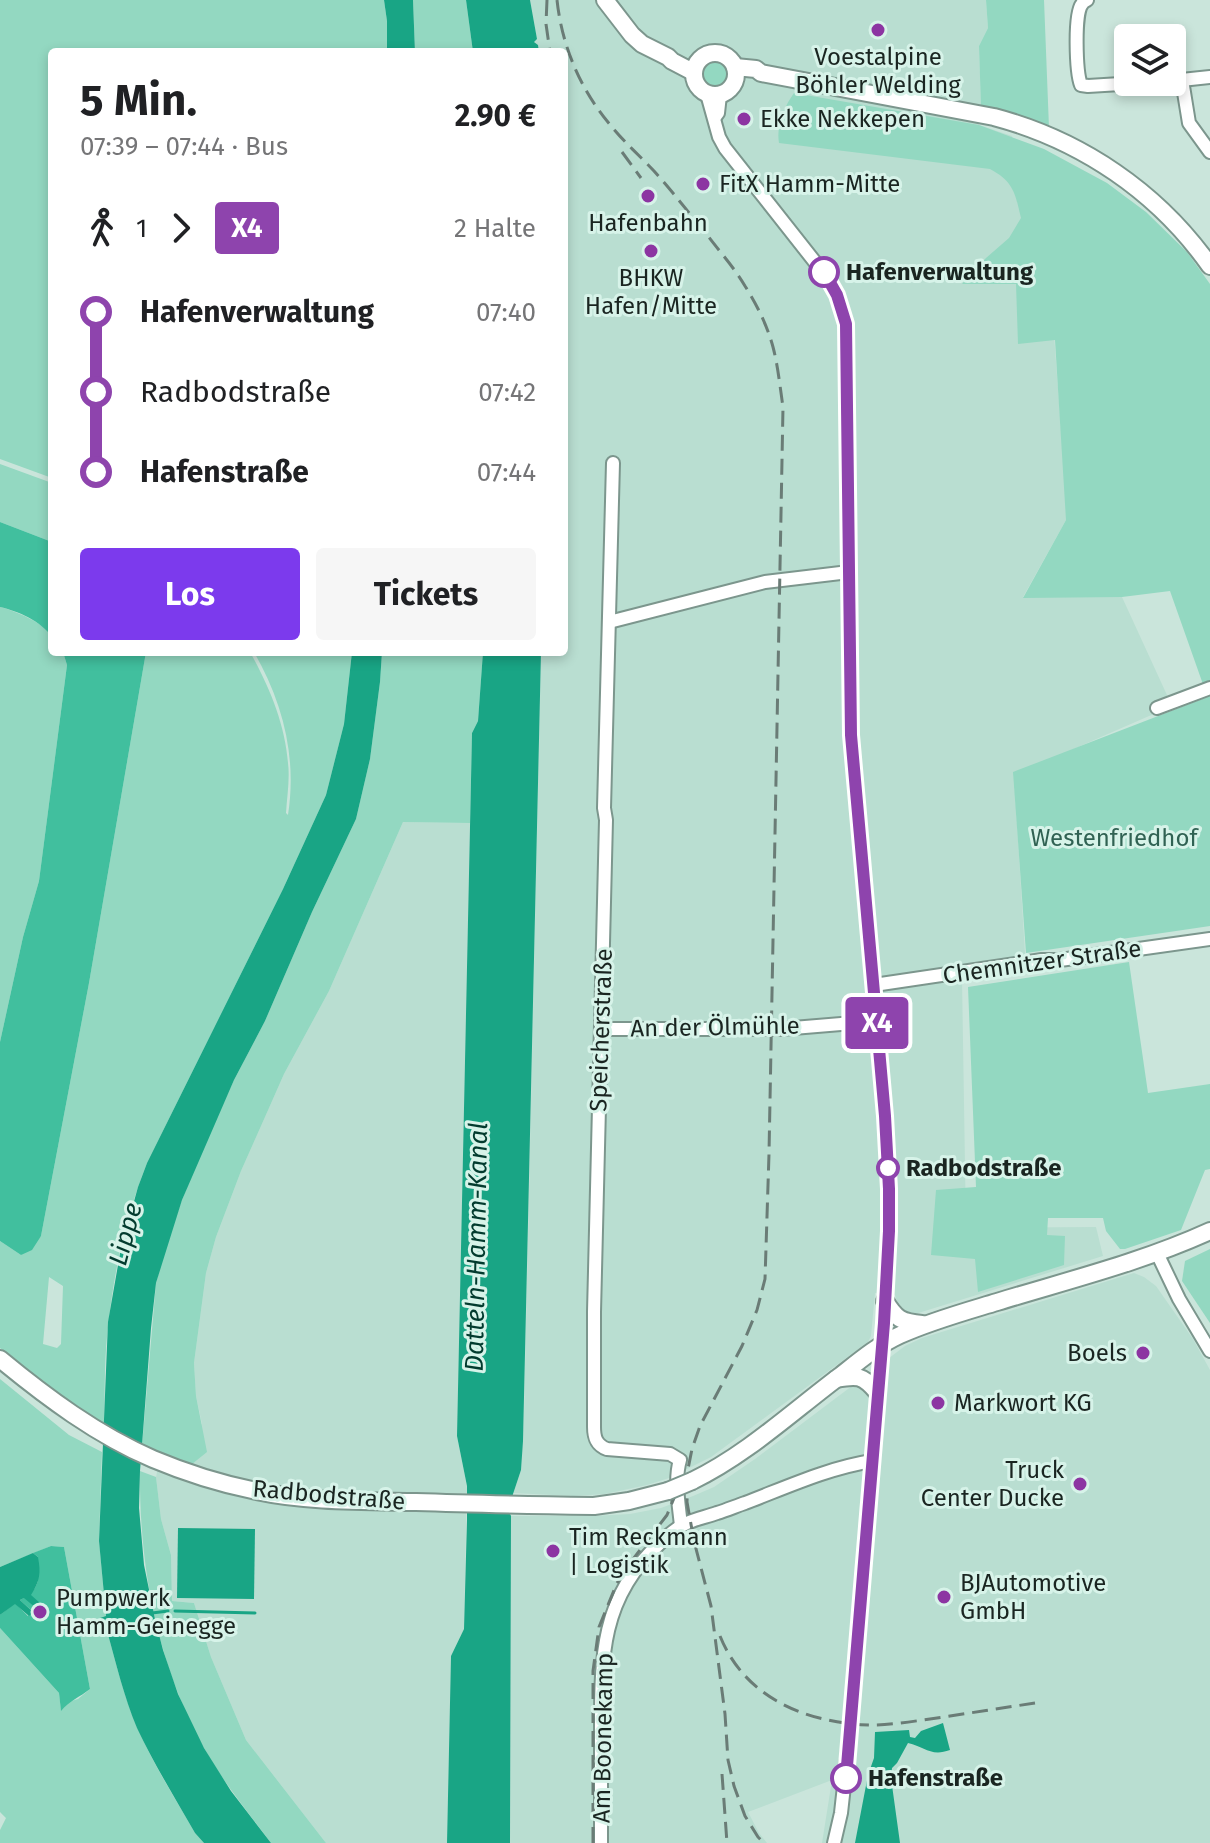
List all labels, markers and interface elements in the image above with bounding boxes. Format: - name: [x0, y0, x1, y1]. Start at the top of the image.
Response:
- marker: Voestalpine Böhler Welding: [869, 21, 887, 39]
- map controls: [1114, 24, 1186, 96]
- button: layers: [1114, 24, 1186, 96]
- place label: Voestalpine Böhler Welding: [795, 43, 961, 99]
- text: 5 Min.: [80, 74, 197, 127]
- text: 2.90 €: [455, 98, 536, 134]
- place label: Ekke Nekkepen: [760, 105, 925, 133]
- marker: Ekke Nekkepen: [735, 110, 753, 128]
- text: 07:39 – 07:44 · Bus: [80, 131, 288, 162]
- place label: FitX Hamm-Mitte: [719, 170, 900, 198]
- marker: FitX Hamm-Mitte: [694, 175, 712, 193]
- marker: Hafenbahn: [639, 187, 657, 205]
- icon: walk: [80, 206, 124, 250]
- icon: forward: [159, 206, 203, 250]
- place label: Hafenbahn: [588, 209, 708, 237]
- text: X4: [231, 211, 263, 244]
- text: 1: [136, 213, 147, 244]
- text: 2 Halte: [454, 213, 536, 244]
- marker: BHKW Hafen/Mitte: [642, 242, 660, 260]
- marker: Hafenverwaltung: [809, 257, 839, 287]
- place label: Hafenverwaltung: [846, 258, 1034, 286]
- place label: BHKW Hafen/Mitte: [585, 264, 717, 320]
- text: Hafenverwaltung: [140, 294, 374, 330]
- text: 07:40: [476, 297, 536, 328]
- text: Radbodstraße: [140, 374, 331, 410]
- text: 07:42: [478, 377, 536, 408]
- text: Hafenstraße: [140, 454, 309, 490]
- text: 07:44: [477, 457, 536, 488]
- button: Los: [80, 548, 300, 640]
- button: Tickets: [316, 548, 536, 640]
- park label: Westenfriedhof: [1031, 824, 1199, 852]
- street label: Chemnitzer Straße: [941, 934, 1143, 990]
- street label: Speicherstraße: [584, 948, 618, 1112]
- line badge: X4: [841, 997, 913, 1049]
- text: X4: [861, 1006, 893, 1039]
- street label: An der Ölmühle: [630, 1012, 800, 1042]
- water label: Datteln-Hamm-Kanal: [459, 1122, 494, 1372]
- place label: Radbodstraße: [906, 1154, 1061, 1182]
- marker: Radbodstraße: [877, 1157, 899, 1179]
- water label: Lippe: [102, 1199, 149, 1269]
- place label: Boels: [1067, 1339, 1127, 1367]
- marker: Boels: [1134, 1344, 1152, 1362]
- place label: Markwort KG: [954, 1389, 1092, 1417]
- marker: Markwort KG: [929, 1394, 947, 1412]
- place label: Truck Center Ducke: [921, 1456, 1065, 1512]
- street label: Radbodstraße: [252, 1474, 406, 1516]
- marker: Truck Center Ducke: [1071, 1475, 1089, 1493]
- place label: Tim Reckmann | Logistik: [569, 1523, 728, 1579]
- marker: Tim Reckmann | Logistik: [544, 1542, 562, 1560]
- place label: BJAutomotive GmbH: [960, 1569, 1106, 1625]
- place label: Pumpwerk Hamm-Geinegge: [56, 1584, 236, 1640]
- marker: BJAutomotive GmbH: [935, 1588, 953, 1606]
- marker: Pumpwerk Hamm-Geinegge: [31, 1603, 49, 1621]
- street label: Am Boonekamp: [588, 1653, 618, 1823]
- marker: Hafenstraße: [831, 1763, 861, 1793]
- place label: Hafenstraße: [868, 1764, 1003, 1792]

